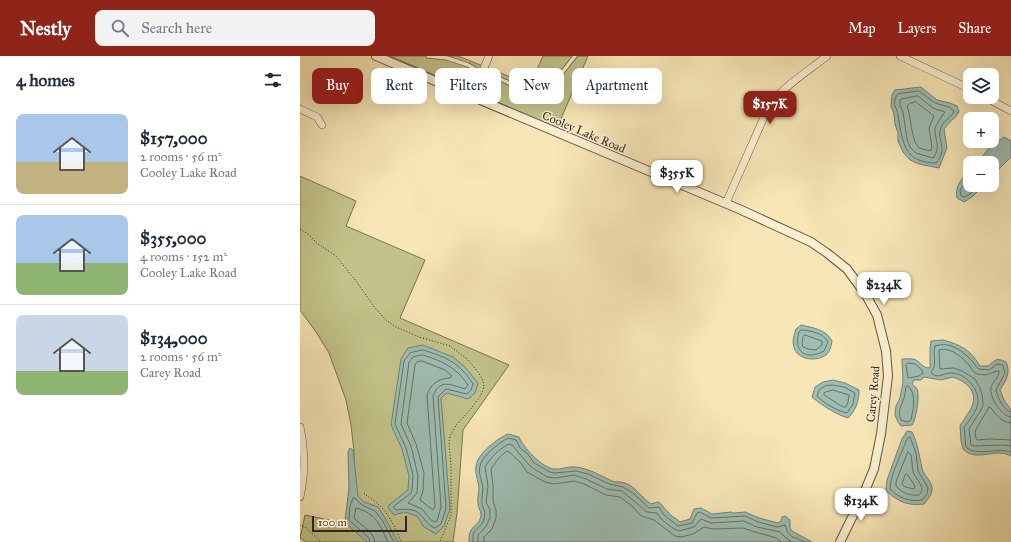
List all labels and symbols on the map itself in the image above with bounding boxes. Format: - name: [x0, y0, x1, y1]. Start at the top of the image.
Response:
- pin: $157K: [742, 91, 798, 125]
- street label: Cooley Lake Road: [540, 108, 628, 156]
- pin: $355K: [649, 160, 705, 194]
- pin: $234K: [856, 272, 912, 306]
- street label: Carey Road: [864, 365, 882, 423]
- pin: $134K: [833, 488, 889, 522]
- scale bar: [312, 514, 407, 533]

